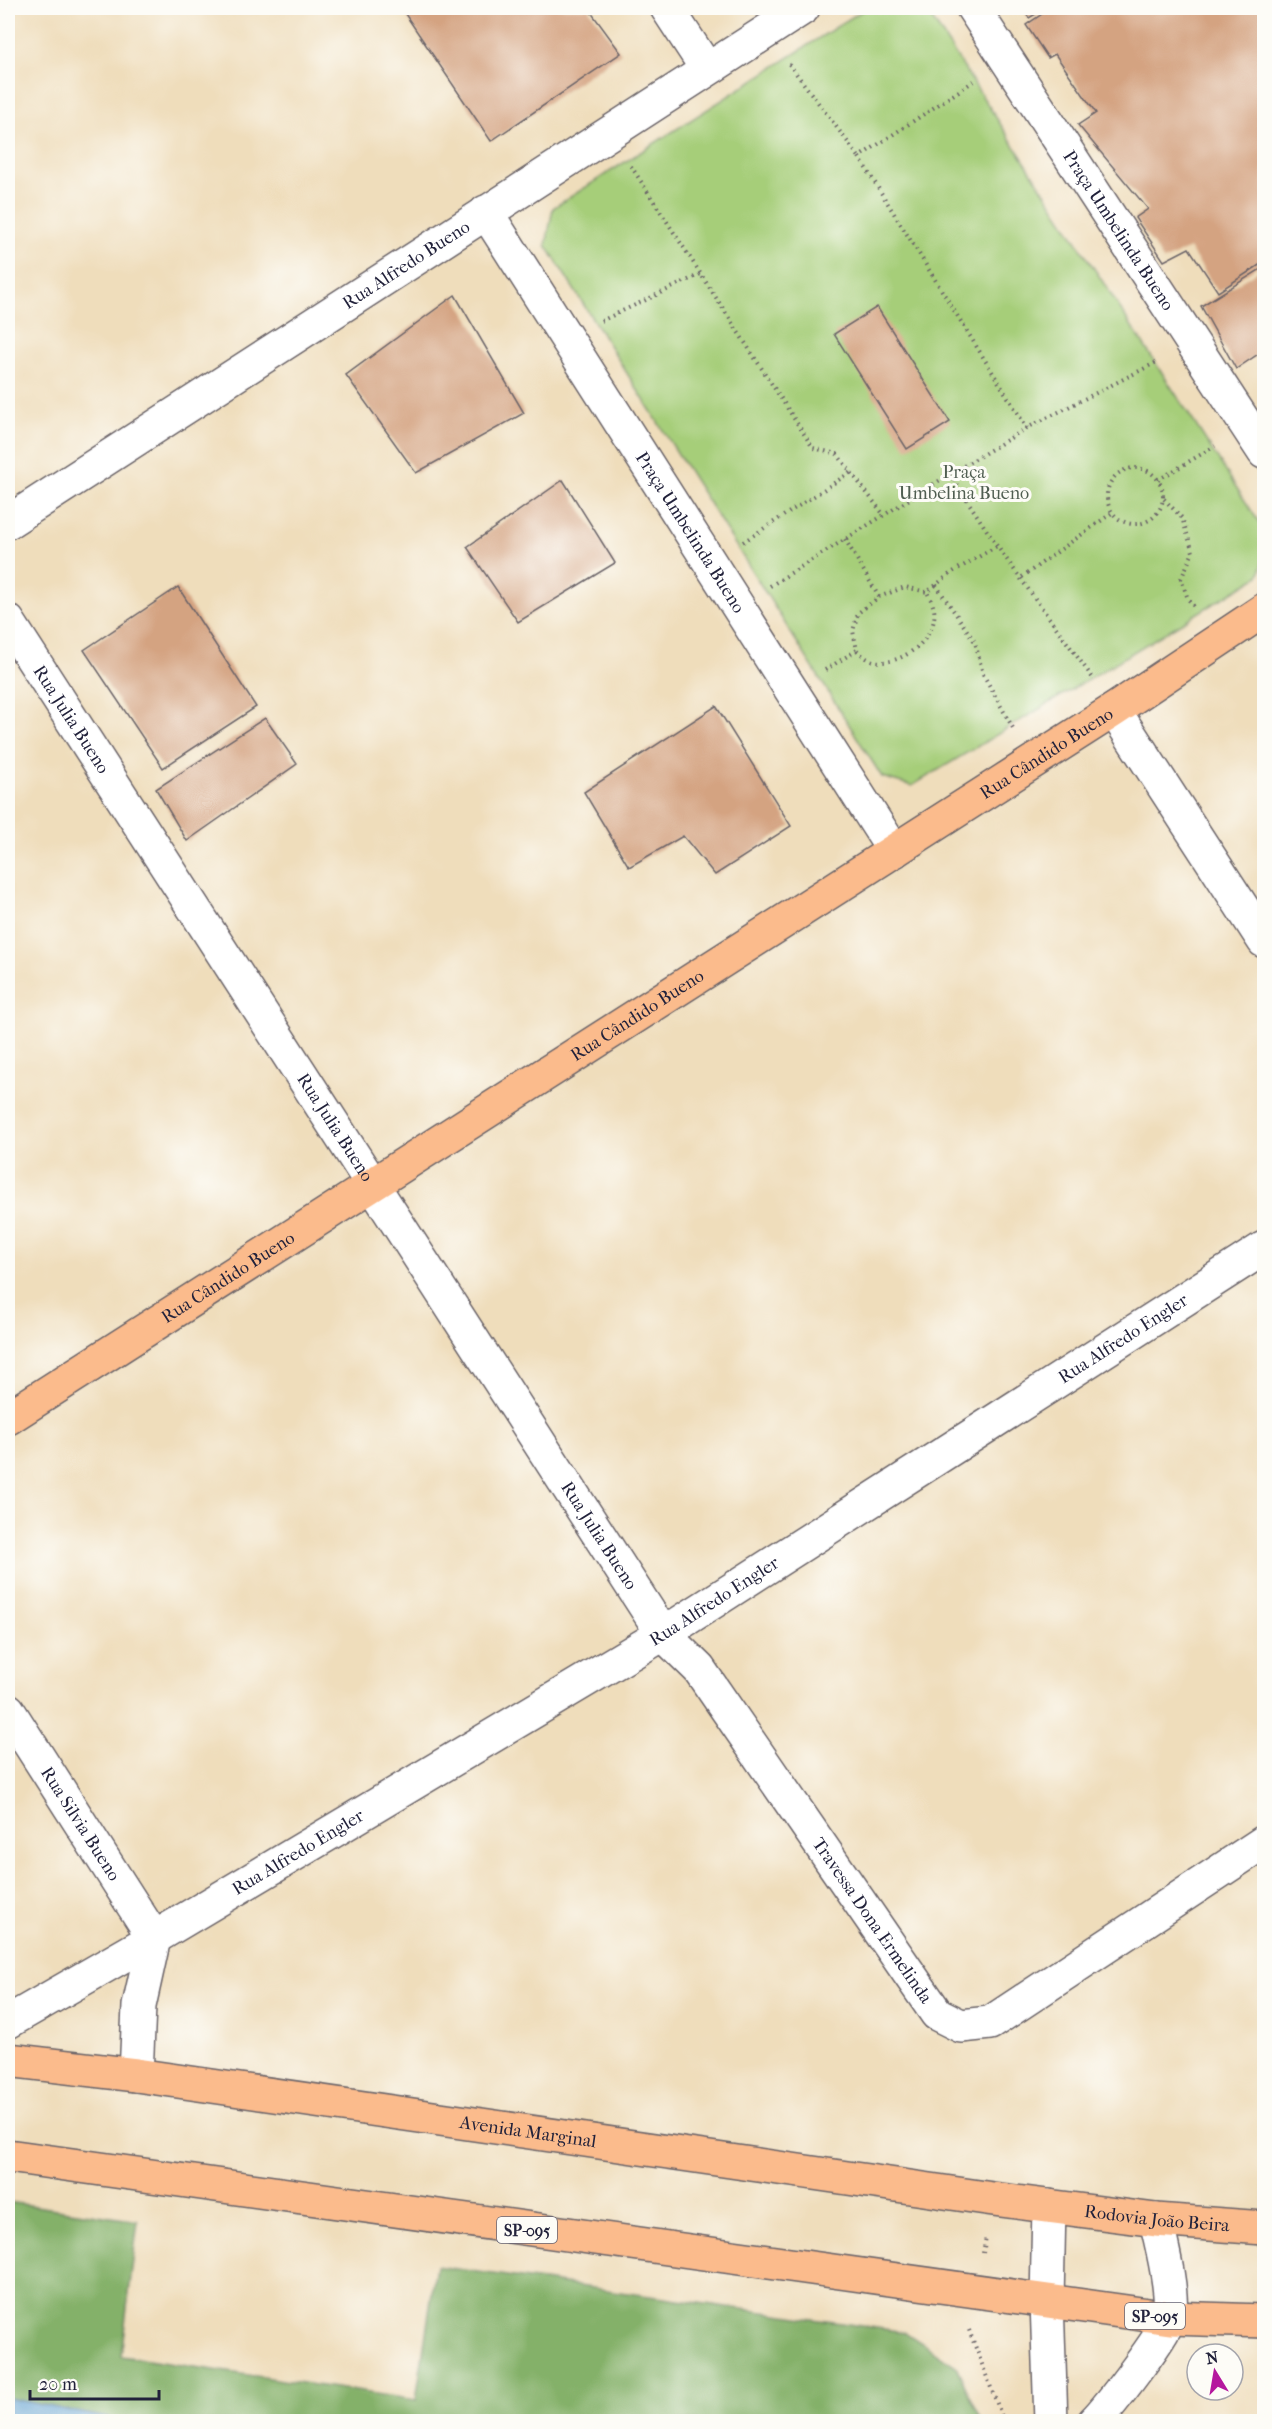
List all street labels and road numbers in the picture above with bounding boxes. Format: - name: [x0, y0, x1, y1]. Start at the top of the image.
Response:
- street label: Praça Umbelinda Bueno: [1059, 146, 1179, 314]
- street label: Rua Alfredo Bueno: [338, 216, 474, 313]
- street label: Praça Umbelinda Bueno: [631, 448, 750, 617]
- street label: Rua Julia Bueno: [29, 661, 114, 777]
- street label: Rua Cândido Bueno: [976, 703, 1117, 804]
- street label: Rua Cândido Bueno: [567, 965, 708, 1066]
- street label: Rua Julia Bueno: [293, 1069, 378, 1185]
- street label: Rua Cândido Bueno: [157, 1227, 298, 1328]
- street label: Rua Alfredo Engler: [1054, 1289, 1192, 1388]
- street label: Rua Julia Bueno: [557, 1477, 642, 1594]
- street label: Rua Alfredo Engler: [646, 1552, 783, 1650]
- street label: Rua Silvia Bueno: [37, 1763, 125, 1885]
- street label: Rua Alfredo Engler: [228, 1805, 368, 1899]
- street label: Travessa Dona Ermelinda: [808, 1834, 937, 2008]
- street label: Avenida Marginal: [457, 2111, 598, 2152]
- street label: Rodovia João Beira: [1083, 2200, 1231, 2236]
- road number: SP-095: [497, 2217, 557, 2243]
- road number: SP-095: [1125, 2303, 1185, 2329]

